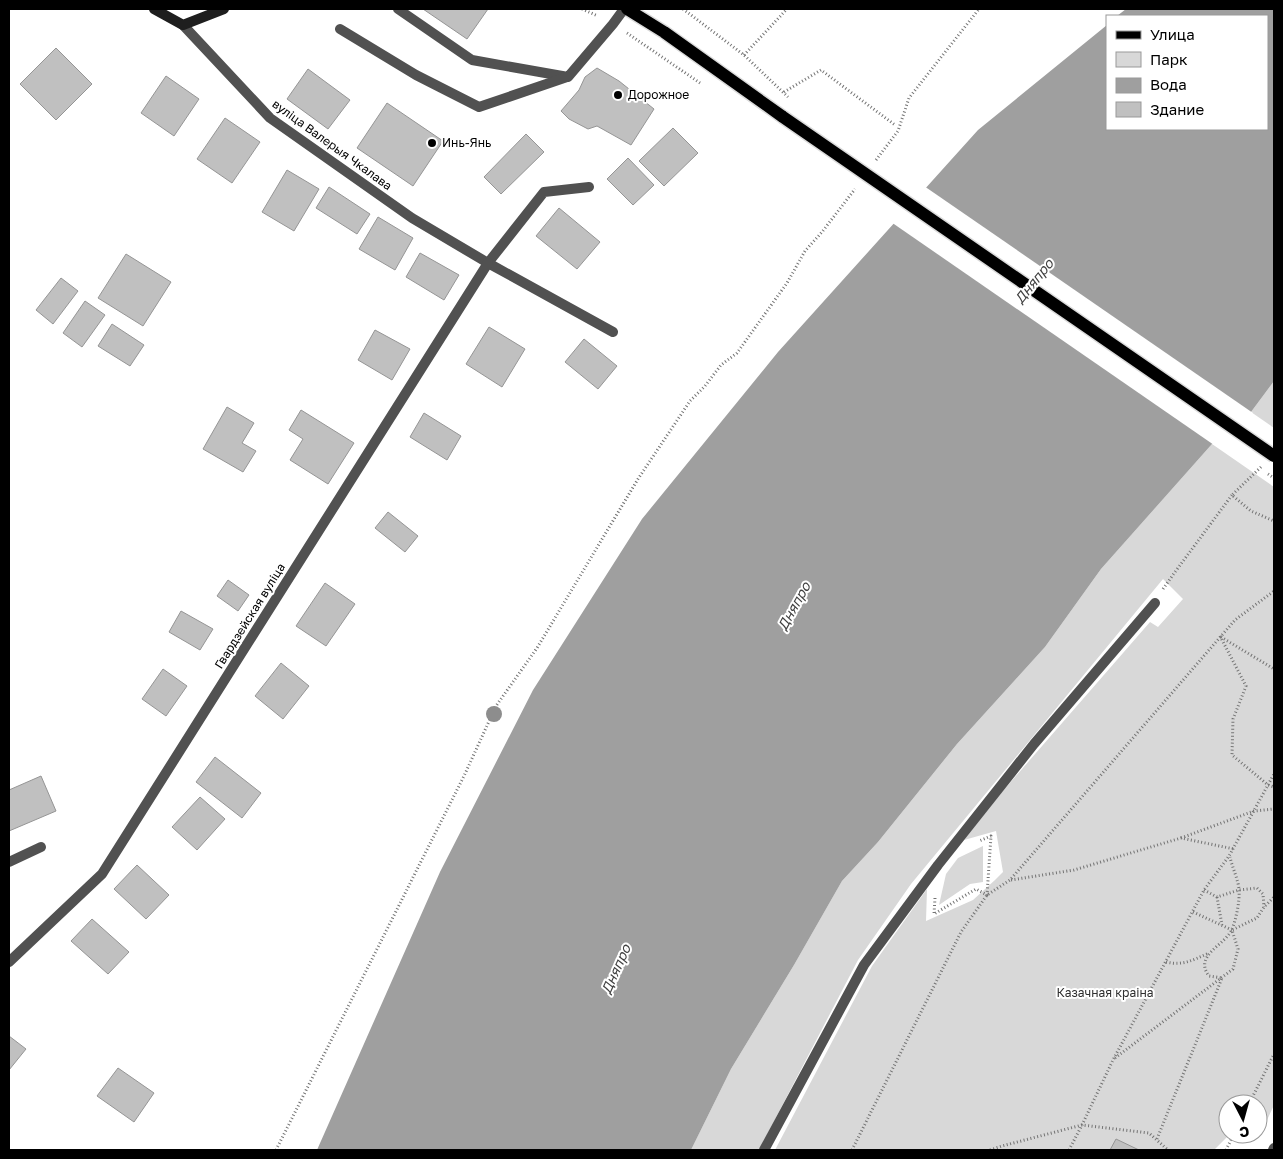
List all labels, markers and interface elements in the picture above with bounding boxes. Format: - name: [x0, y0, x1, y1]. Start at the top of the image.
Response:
- legend: [1106, 15, 1268, 130]
- text: Улица: [1150, 25, 1195, 43]
- text: Парк: [1150, 50, 1188, 68]
- text: Вода: [1150, 75, 1187, 93]
- place label: Дорожное: [628, 87, 689, 102]
- marker: Дорожное: [612, 89, 624, 101]
- street label: вуліца Валерыя Чкалава: [269, 96, 395, 193]
- text: Здание: [1150, 100, 1204, 118]
- place label: Инь-Янь: [442, 135, 491, 150]
- marker: Инь-Янь: [426, 137, 438, 149]
- water label: Дняпро: [1010, 254, 1058, 307]
- street label: Гвардзейская вуліца: [211, 560, 288, 671]
- water label: Дняпро: [773, 577, 814, 634]
- water label: Дняпро: [597, 940, 635, 997]
- park label: Казачная краіна: [1056, 985, 1154, 1000]
- north arrow: [1218, 1094, 1268, 1144]
- text: С: [1239, 1123, 1250, 1141]

